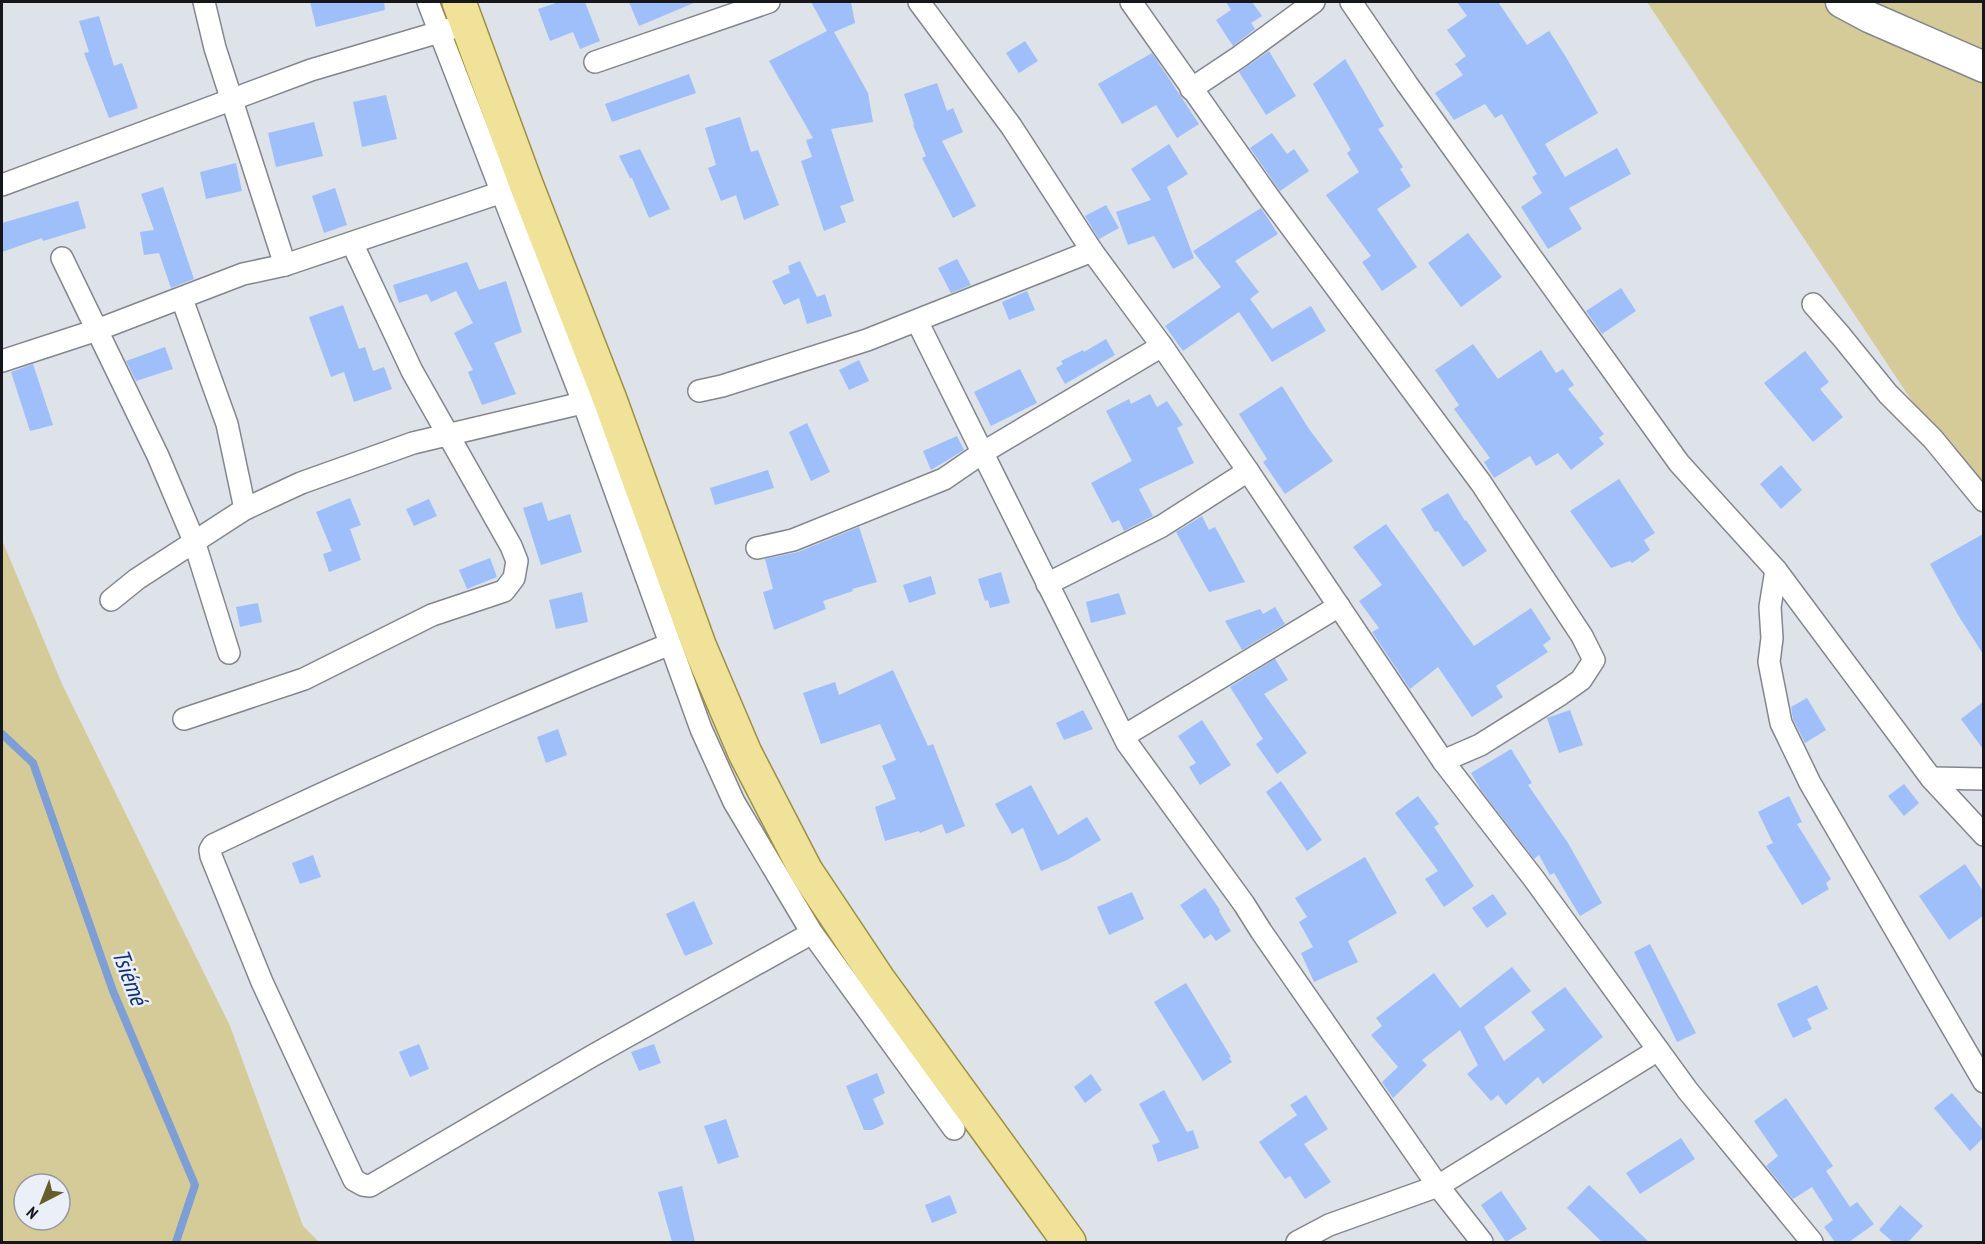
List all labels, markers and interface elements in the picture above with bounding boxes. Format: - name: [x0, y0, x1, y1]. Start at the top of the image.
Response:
- water label: Tsiémé: [105, 945, 156, 1011]
- north arrow: [12, 1172, 72, 1232]
- text: N: [22, 1203, 42, 1223]

